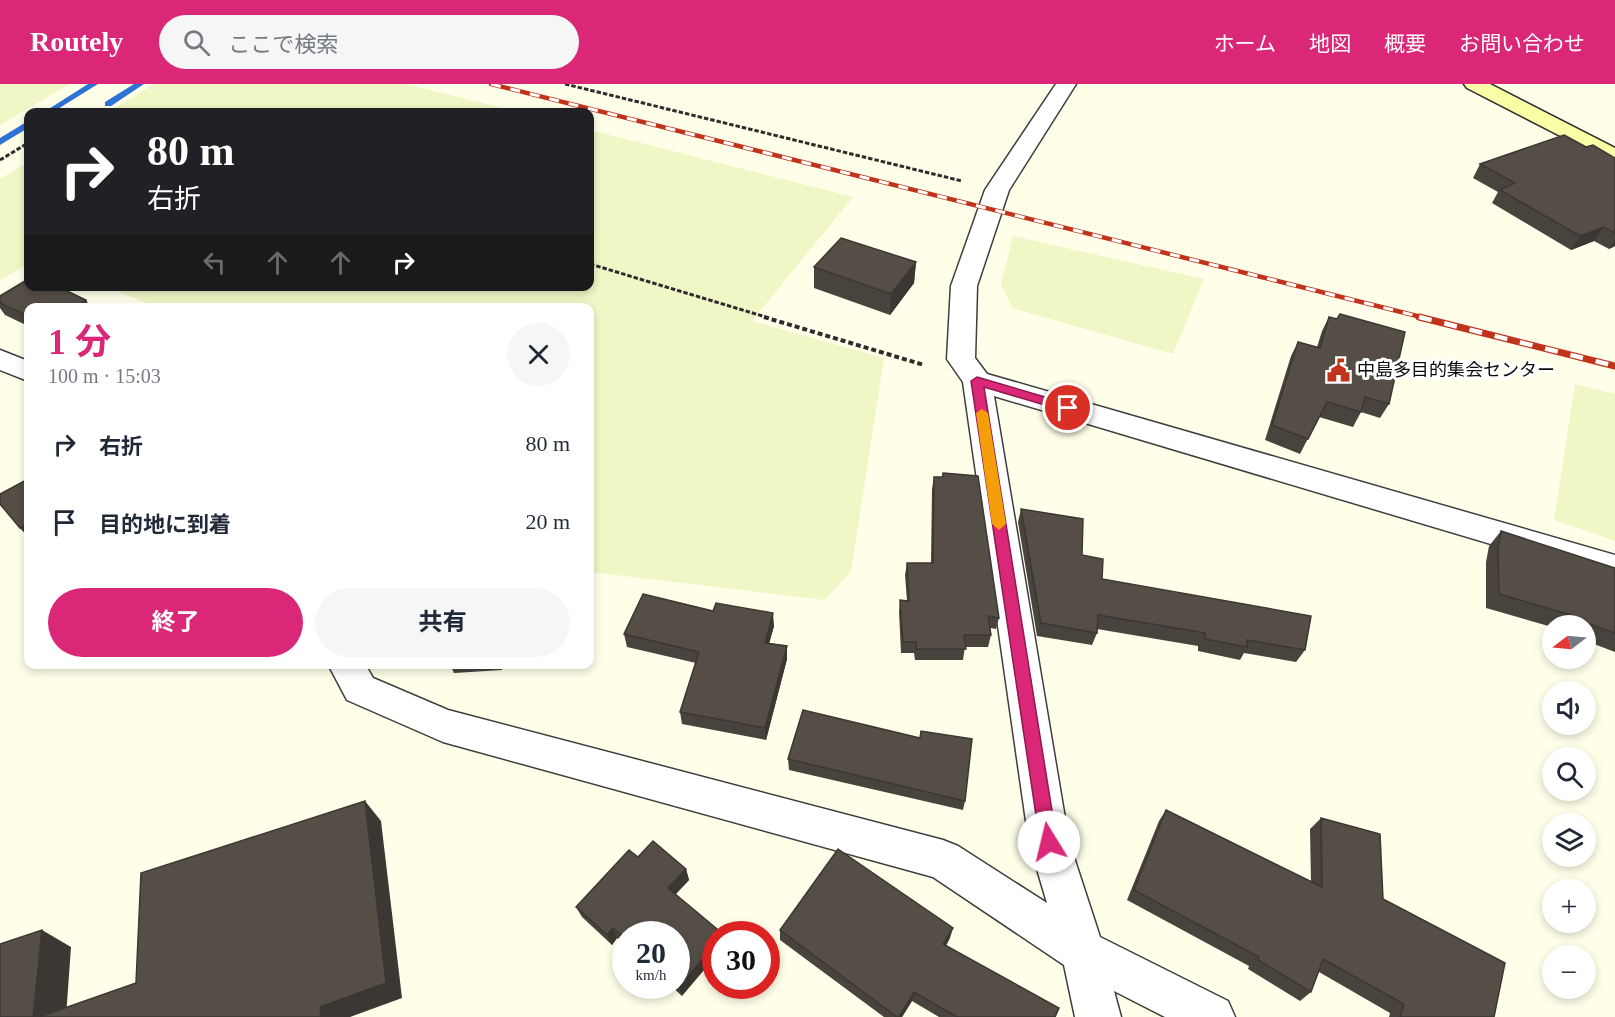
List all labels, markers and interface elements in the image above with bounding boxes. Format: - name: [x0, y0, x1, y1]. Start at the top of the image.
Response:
- search box: [159, 15, 579, 69]
- text: Routely: [30, 26, 123, 57]
- icon: search: [180, 26, 213, 59]
- text: ここで検索: [228, 32, 338, 57]
- text: ホーム: [1214, 32, 1276, 56]
- text: 地図: [1309, 32, 1351, 56]
- text: 概要: [1384, 32, 1426, 56]
- text: お問い合わせ: [1459, 32, 1585, 56]
- text: 80 m: [147, 128, 235, 174]
- icon: right: [48, 132, 126, 210]
- text: 右折: [147, 184, 201, 214]
- icon: left: [198, 246, 231, 279]
- icon: ahead: [261, 246, 294, 279]
- icon: ahead: [324, 246, 357, 279]
- icon: right: [387, 246, 420, 279]
- text: 1 分: [48, 322, 111, 362]
- button: close: [507, 323, 570, 386]
- public building icon: 中島多目的集会センター: [1326, 357, 1352, 383]
- place label: 中島多目的集会センター: [1357, 360, 1555, 380]
- text: 100 m · 15:03: [48, 365, 161, 387]
- pin: [1042, 382, 1093, 433]
- icon: arrive: [1051, 391, 1084, 424]
- icon: right: [48, 428, 81, 461]
- text: 80 m: [525, 431, 570, 456]
- text: 右折: [99, 434, 143, 459]
- icon: arrive: [48, 506, 81, 539]
- text: 20 m: [525, 509, 570, 534]
- text: 目的地に到着: [99, 512, 231, 537]
- button: 終了: [48, 588, 303, 657]
- button: 共有: [315, 588, 570, 657]
- north arrow: [1542, 615, 1596, 669]
- map controls: [1542, 615, 1596, 999]
- button: sound: [1542, 681, 1596, 735]
- button: search: [1542, 747, 1596, 801]
- position arrow: [1017, 810, 1081, 874]
- button: layers: [1542, 813, 1596, 867]
- button: +: [1542, 879, 1596, 933]
- speed limit sign: 30: [702, 921, 780, 999]
- text: 20: [636, 936, 666, 969]
- button: −: [1542, 945, 1596, 999]
- text: km/h: [636, 967, 666, 983]

